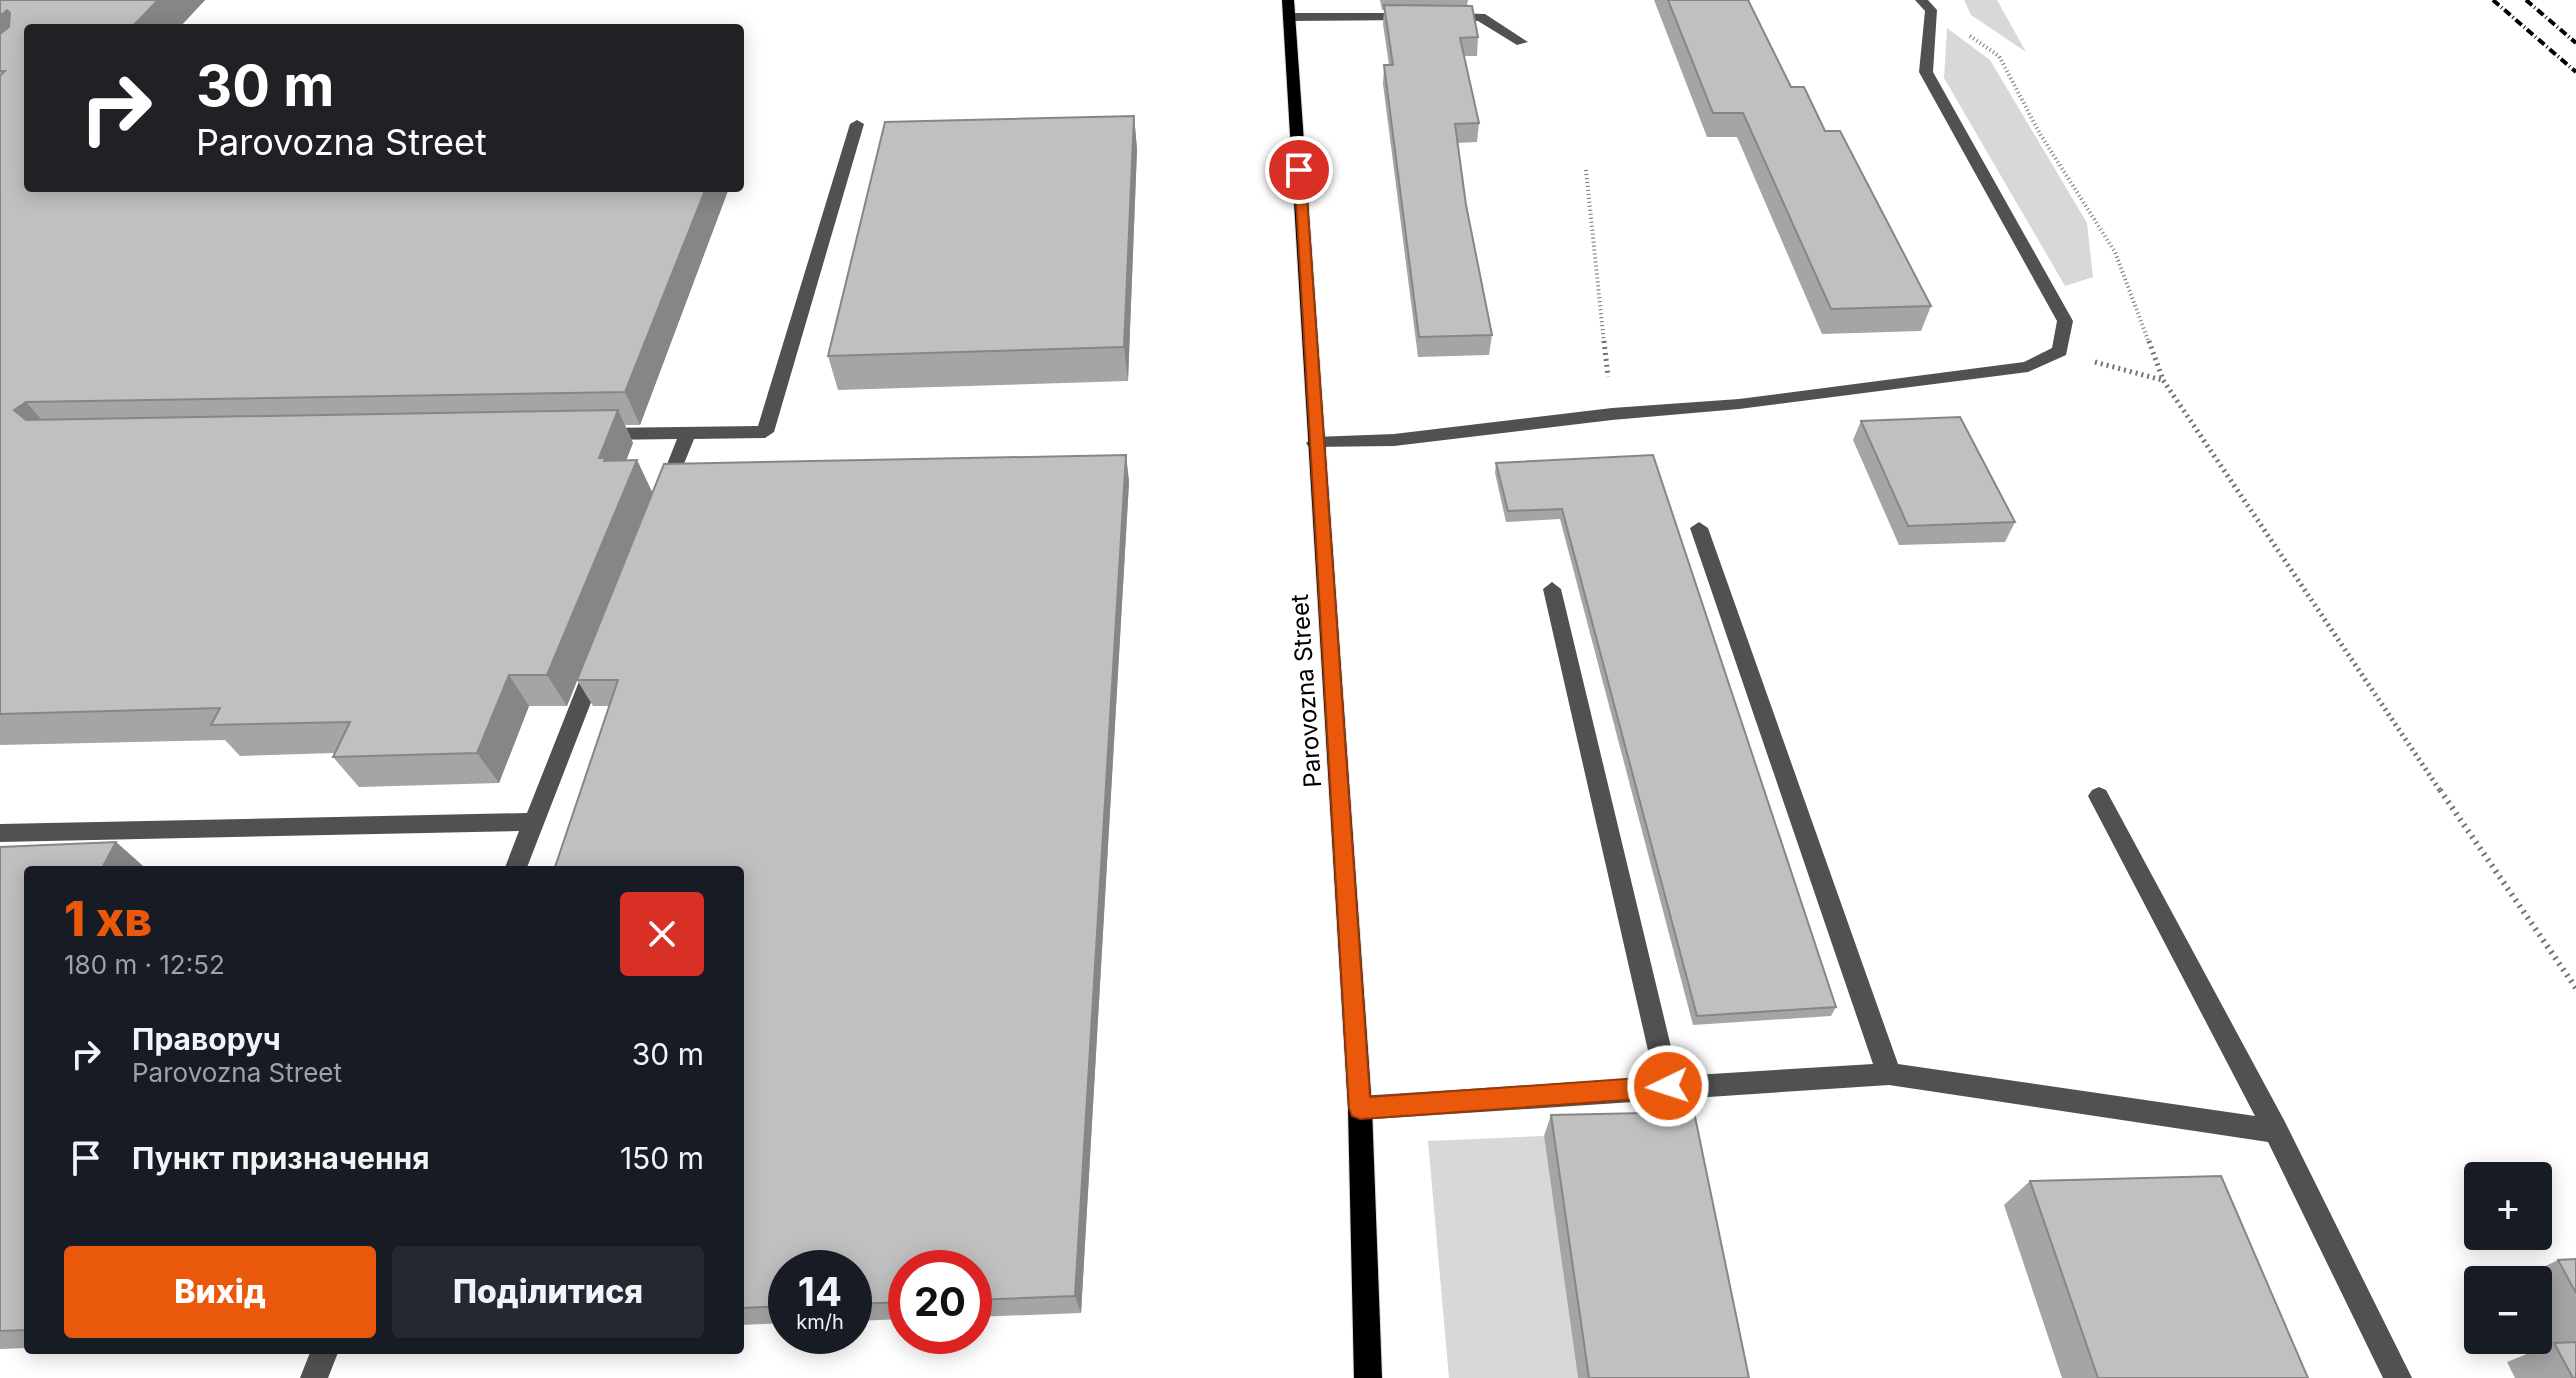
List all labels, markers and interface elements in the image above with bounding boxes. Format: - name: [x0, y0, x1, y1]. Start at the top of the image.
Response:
- text: 30 m: [196, 52, 334, 120]
- icon: right: [64, 56, 168, 160]
- text: Parovozna Street: [196, 120, 487, 164]
- pin: [1265, 136, 1333, 204]
- icon: arrive: [1277, 148, 1321, 192]
- street label: Parovozna Street: [1285, 593, 1327, 789]
- text: 1 хв: [64, 889, 152, 948]
- button: close: [620, 892, 704, 976]
- text: 180 m · 12:52: [64, 949, 225, 980]
- text: Праворуч: [132, 1021, 281, 1057]
- icon: right: [64, 1032, 108, 1076]
- text: 30 m: [632, 1036, 704, 1072]
- position arrow: [1626, 1044, 1710, 1128]
- text: Parovozna Street: [132, 1057, 342, 1088]
- icon: arrive: [64, 1136, 108, 1180]
- text: Пункт призначення: [132, 1140, 430, 1176]
- text: 150 m: [620, 1140, 704, 1176]
- map controls: [2464, 1162, 2552, 1354]
- button: +: [2464, 1162, 2552, 1250]
- button: Вихід: [64, 1246, 376, 1338]
- button: Поділитися: [392, 1246, 704, 1338]
- speed limit sign: 20: [888, 1250, 992, 1354]
- button: −: [2464, 1266, 2552, 1354]
- text: 14: [798, 1267, 842, 1316]
- text: km/h: [796, 1310, 844, 1334]

